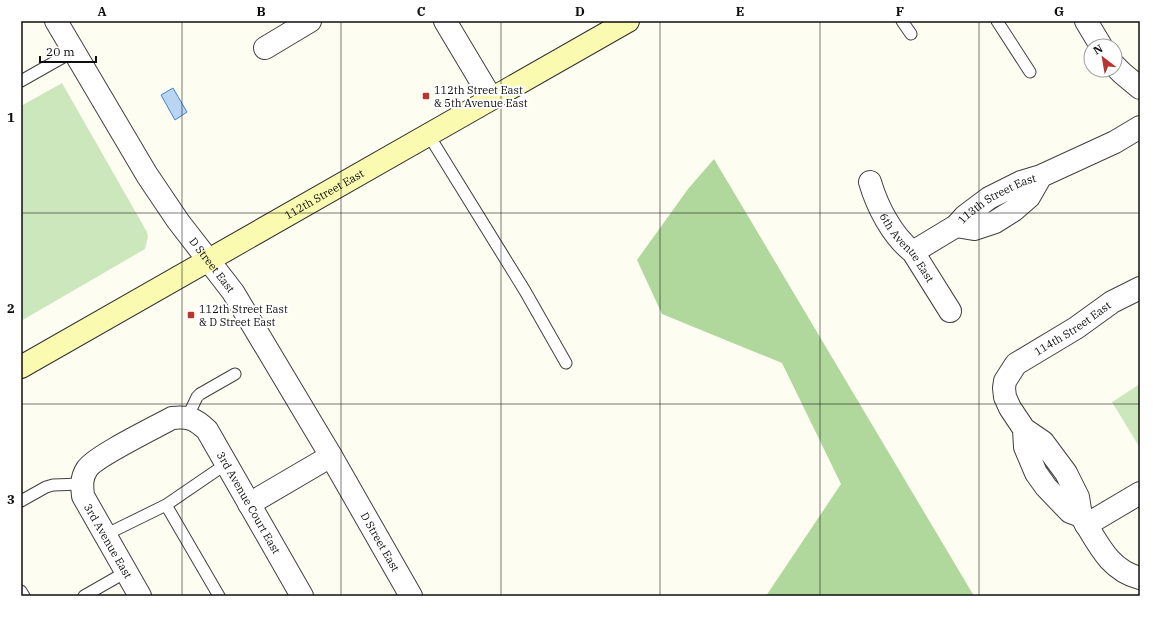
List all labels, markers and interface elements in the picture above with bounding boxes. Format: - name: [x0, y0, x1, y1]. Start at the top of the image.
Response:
- text: A: [97, 3, 107, 20]
- text: B: [256, 3, 266, 20]
- text: C: [417, 3, 426, 20]
- text: D: [575, 3, 585, 20]
- text: E: [736, 3, 744, 20]
- text: F: [896, 3, 904, 20]
- text: G: [1054, 3, 1064, 20]
- scale bar: [40, 38, 96, 64]
- north arrow: [1083, 38, 1123, 78]
- text: N: [1091, 41, 1105, 58]
- text: 20 m: [46, 44, 75, 59]
- place label: 112th Street East & 5th Avenue East: [434, 83, 528, 110]
- marker: 112th Street East & 5th Avenue East: [421, 91, 431, 101]
- text: 1: [7, 109, 15, 126]
- street label: 112th Street East: [282, 166, 366, 222]
- street label: 113th Street East: [955, 171, 1038, 226]
- street label: 6th Avenue East: [877, 210, 937, 285]
- street label: D Street East: [186, 235, 238, 296]
- street label: 114th Street East: [1032, 298, 1114, 359]
- text: 2: [7, 300, 15, 317]
- place label: 112th Street East & D Street East: [199, 302, 288, 329]
- marker: 112th Street East & D Street East: [186, 310, 196, 320]
- street label: 3rd Avenue Court East: [214, 449, 283, 556]
- text: 3: [7, 491, 15, 508]
- street label: 3rd Avenue East: [81, 501, 135, 581]
- street label: D Street East: [358, 510, 403, 574]

